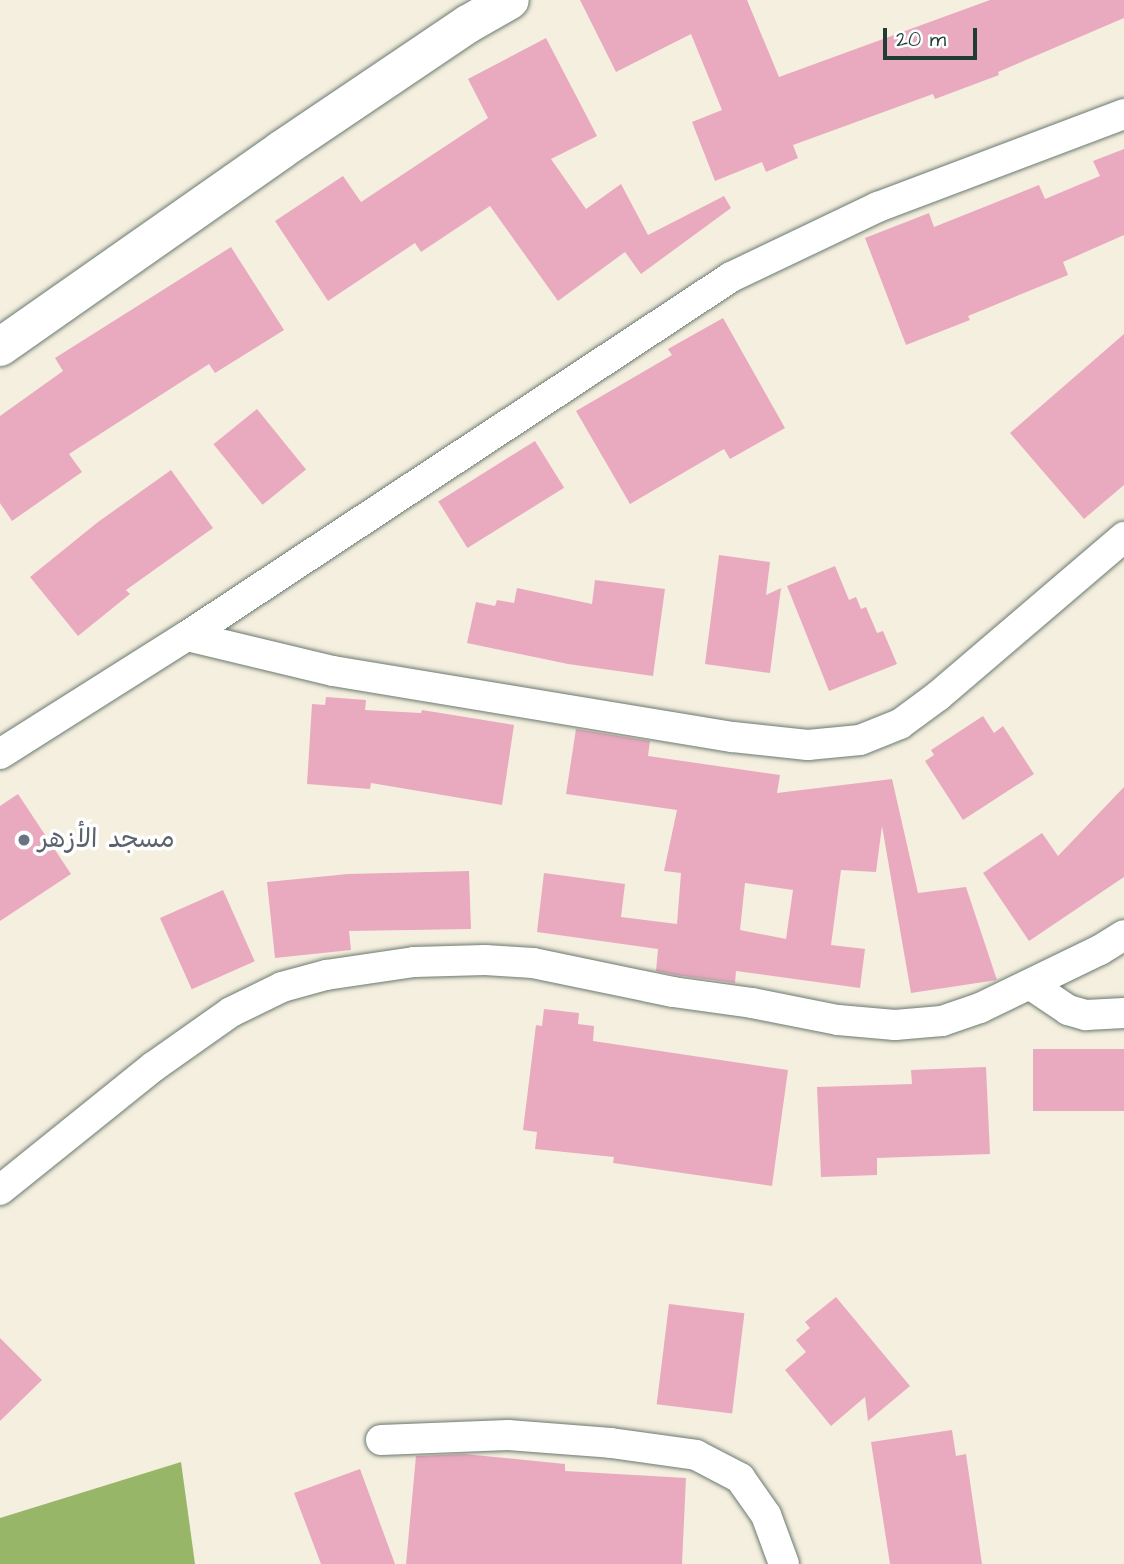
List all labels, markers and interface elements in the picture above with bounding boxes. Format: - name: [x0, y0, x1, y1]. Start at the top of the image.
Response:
- scale bar: [886, 14, 981, 58]
- text: 20 m: [896, 25, 946, 54]
- place label: مسجد الأزهر: [38, 824, 175, 856]
- marker: مسجد الأزهر: [16, 832, 32, 848]

